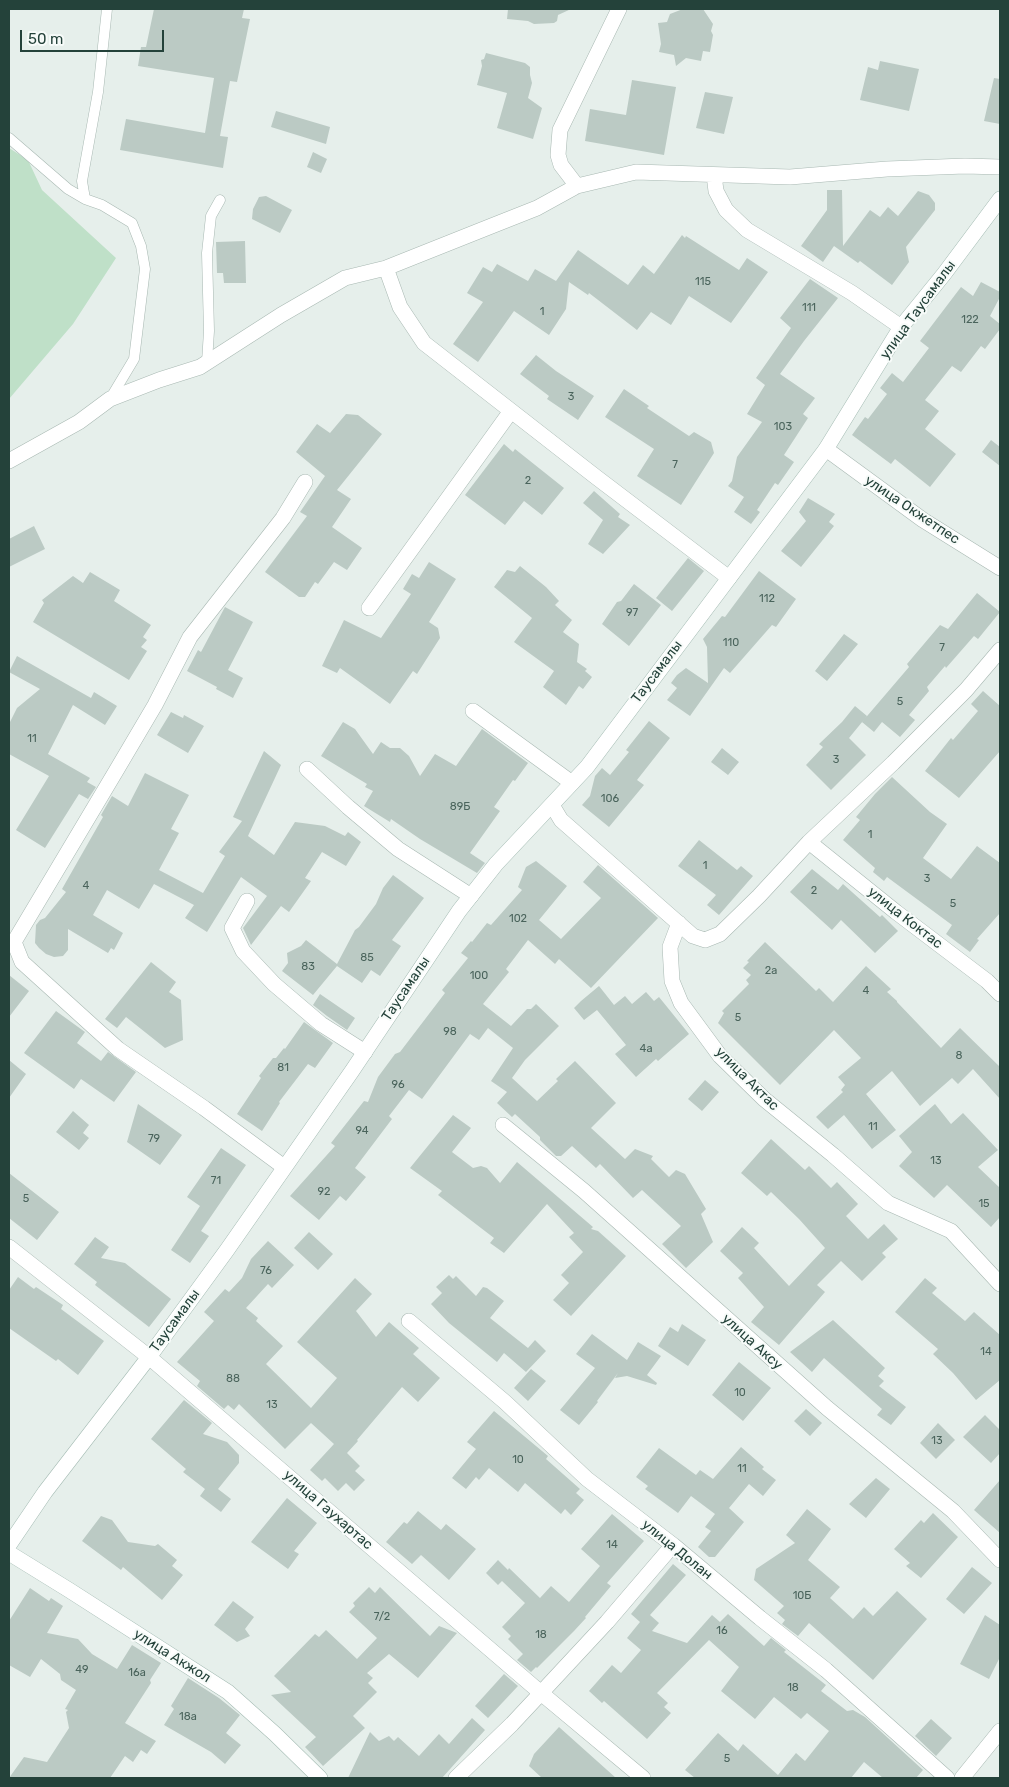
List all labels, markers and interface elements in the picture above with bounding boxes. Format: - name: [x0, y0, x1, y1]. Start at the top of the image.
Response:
- scale bar: [22, 20, 166, 52]
- text: 50 m: [28, 30, 63, 48]
- street label: улица Таусамалы: [877, 257, 959, 363]
- house number: 115: [695, 275, 711, 289]
- house number: 111: [802, 301, 816, 315]
- house number: 1: [540, 305, 544, 319]
- house number: 122: [961, 313, 979, 327]
- house number: 3: [568, 390, 574, 404]
- house number: 103: [774, 420, 792, 434]
- house number: 7: [672, 458, 678, 472]
- street label: улица Окжетпес: [861, 472, 963, 548]
- house number: 2: [525, 474, 531, 488]
- house number: 112: [759, 592, 775, 606]
- house number: 97: [626, 606, 638, 620]
- house number: 110: [723, 636, 739, 650]
- street label: Таусамалы: [628, 637, 686, 707]
- house number: 7: [939, 641, 945, 655]
- house number: 5: [897, 695, 903, 709]
- house number: 11: [27, 732, 37, 746]
- house number: 3: [833, 753, 839, 767]
- house number: 106: [601, 792, 619, 806]
- house number: 89Б: [450, 800, 470, 814]
- house number: 1: [868, 828, 872, 842]
- house number: 1: [703, 859, 707, 873]
- house number: 3: [924, 872, 930, 886]
- house number: 4: [83, 879, 89, 893]
- house number: 2: [811, 884, 817, 898]
- street label: улица Коктас: [864, 884, 946, 952]
- house number: 5: [950, 897, 956, 911]
- house number: 102: [509, 912, 527, 926]
- house number: 85: [360, 951, 374, 965]
- street label: Таусамалы: [378, 954, 434, 1024]
- house number: 83: [301, 960, 315, 974]
- house number: 2а: [765, 964, 777, 978]
- house number: 100: [470, 969, 488, 983]
- house number: 4: [863, 984, 869, 998]
- house number: 5: [735, 1011, 741, 1025]
- house number: 98: [443, 1025, 457, 1039]
- house number: 4а: [640, 1042, 652, 1056]
- street label: улица Актас: [712, 1044, 782, 1114]
- house number: 8: [956, 1049, 962, 1063]
- house number: 81: [277, 1061, 289, 1075]
- house number: 96: [391, 1078, 405, 1092]
- house number: 11: [868, 1120, 878, 1134]
- house number: 94: [355, 1124, 369, 1138]
- house number: 79: [148, 1132, 160, 1146]
- house number: 13: [930, 1154, 942, 1168]
- house number: 71: [211, 1174, 221, 1188]
- house number: 92: [318, 1185, 330, 1199]
- house number: 5: [23, 1192, 29, 1206]
- house number: 15: [978, 1197, 990, 1211]
- house number: 76: [260, 1264, 272, 1278]
- street label: Таусамалы: [146, 1286, 204, 1356]
- street label: улица Аксу: [718, 1310, 786, 1374]
- house number: 14: [980, 1345, 992, 1359]
- house number: 88: [226, 1372, 240, 1386]
- house number: 10: [734, 1386, 746, 1400]
- house number: 13: [266, 1398, 278, 1412]
- house number: 13: [931, 1434, 943, 1448]
- house number: 10: [512, 1453, 524, 1467]
- house number: 11: [737, 1462, 747, 1476]
- street label: улица Гаухартас: [280, 1467, 376, 1553]
- street label: улица Долан: [638, 1516, 716, 1584]
- house number: 14: [606, 1538, 618, 1552]
- house number: 10Б: [793, 1589, 811, 1603]
- house number: 7/2: [374, 1610, 390, 1624]
- house number: 16: [716, 1624, 728, 1638]
- street label: улица Акжол: [130, 1626, 214, 1686]
- house number: 18: [535, 1628, 547, 1642]
- house number: 49: [75, 1663, 89, 1677]
- house number: 16а: [128, 1666, 146, 1680]
- house number: 18: [787, 1681, 799, 1695]
- house number: 18а: [179, 1710, 197, 1724]
- house number: 5: [724, 1752, 730, 1766]

